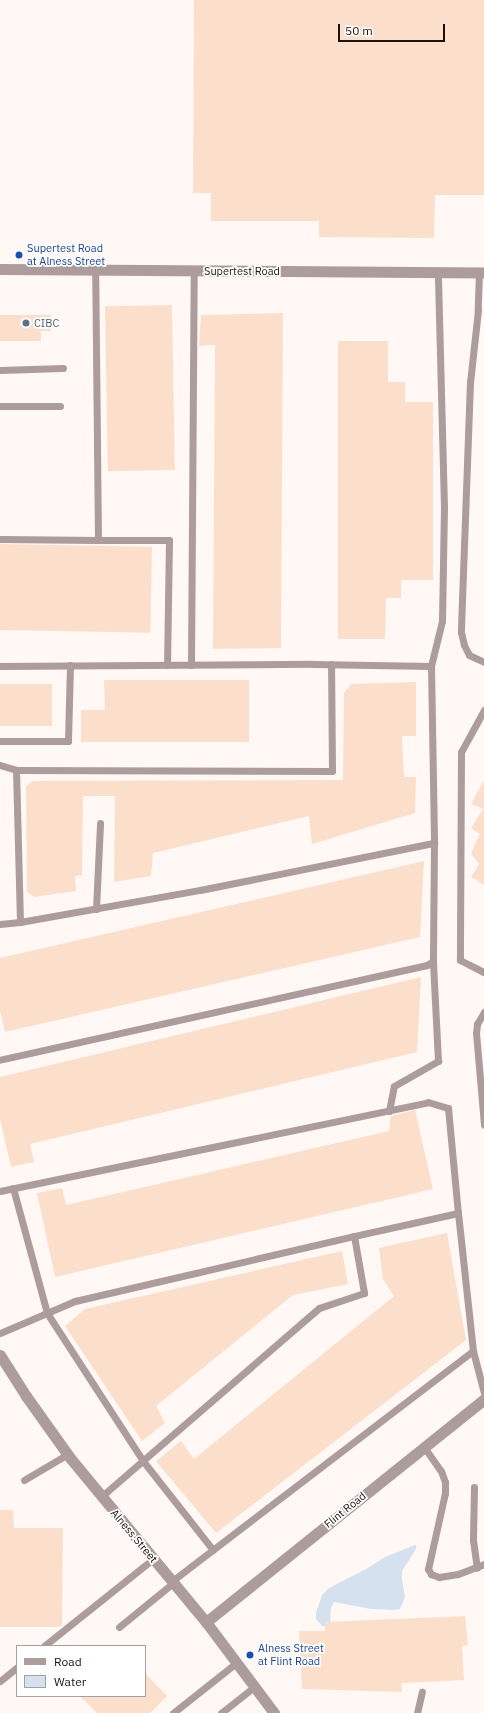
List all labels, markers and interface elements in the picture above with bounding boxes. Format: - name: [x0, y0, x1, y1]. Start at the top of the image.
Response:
- scale bar: [340, 16, 447, 42]
- text: 50 m: [345, 23, 373, 38]
- place label: Supertest Road at Alness Street: [27, 242, 105, 268]
- marker: Supertest Road at Alness Street: [14, 250, 24, 260]
- street label: Supertest Road: [204, 264, 280, 278]
- place label: CIBC: [34, 316, 59, 330]
- marker: CIBC: [21, 318, 31, 328]
- street label: Flint Road: [321, 1489, 369, 1531]
- street label: Alness Street: [108, 1507, 160, 1565]
- place label: Alness Street at Flint Road: [258, 1642, 324, 1668]
- legend: [16, 1645, 146, 1697]
- marker: Alness Street at Flint Road: [245, 1650, 255, 1660]
- text: Road: [54, 1654, 82, 1669]
- text: Water: [54, 1674, 86, 1689]

